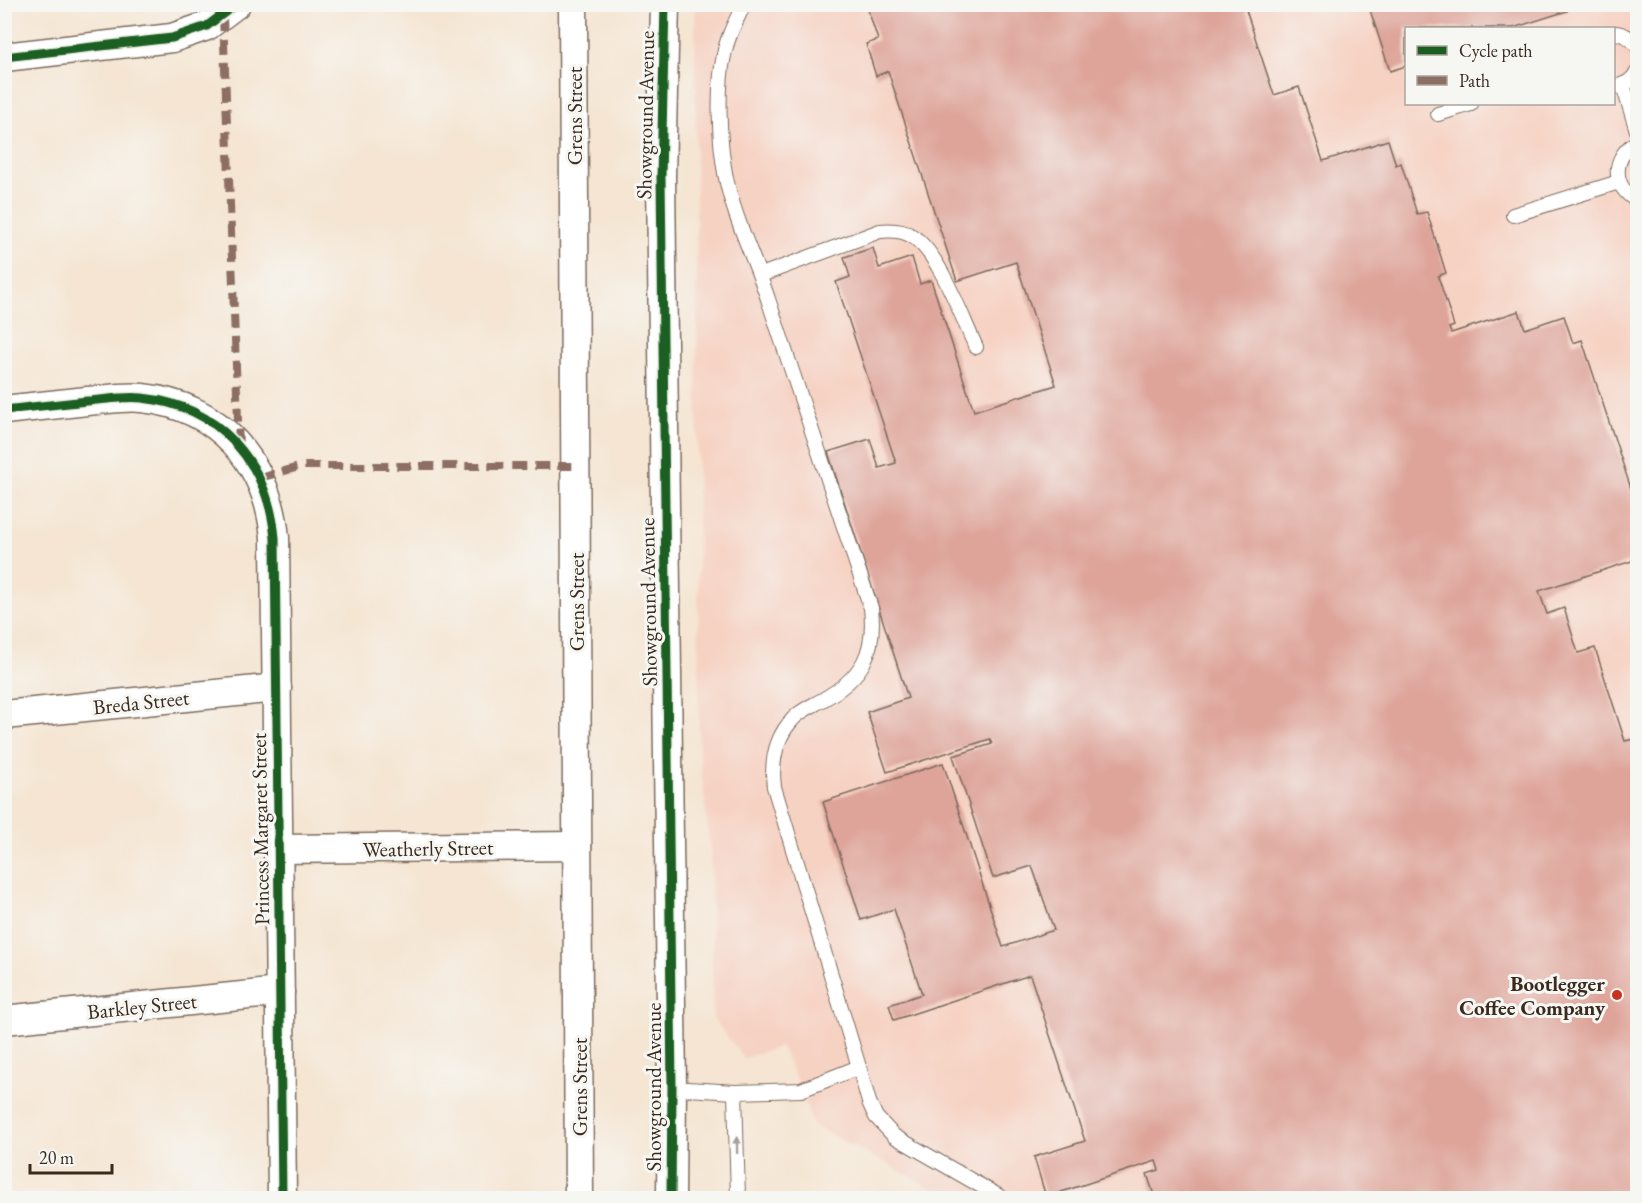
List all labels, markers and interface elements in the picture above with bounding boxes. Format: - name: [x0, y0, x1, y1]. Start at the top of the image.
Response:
- legend: [1405, 27, 1615, 105]
- street label: Showground Avenue: [630, 30, 660, 200]
- text: Cycle path: [1459, 39, 1533, 62]
- street label: Grens Street: [561, 66, 588, 165]
- text: Path: [1459, 69, 1490, 92]
- street label: Showground Avenue: [633, 517, 663, 687]
- street label: Grens Street: [563, 552, 590, 651]
- street label: Breda Street: [92, 683, 191, 720]
- street label: Princess Margaret Street: [245, 732, 275, 925]
- street label: Weatherly Street: [362, 833, 494, 863]
- place label: Bootlegger Coffee Company: [1459, 970, 1606, 1021]
- street label: Barkley Street: [86, 987, 199, 1025]
- marker: Bootlegger Coffee Company: [1610, 988, 1624, 1002]
- street label: Showground Avenue: [640, 1003, 667, 1171]
- street label: Grens Street: [566, 1037, 593, 1136]
- one-way arrow: [732, 1136, 741, 1155]
- scale bar: [30, 1137, 112, 1175]
- text: 20 m: [39, 1146, 74, 1169]

